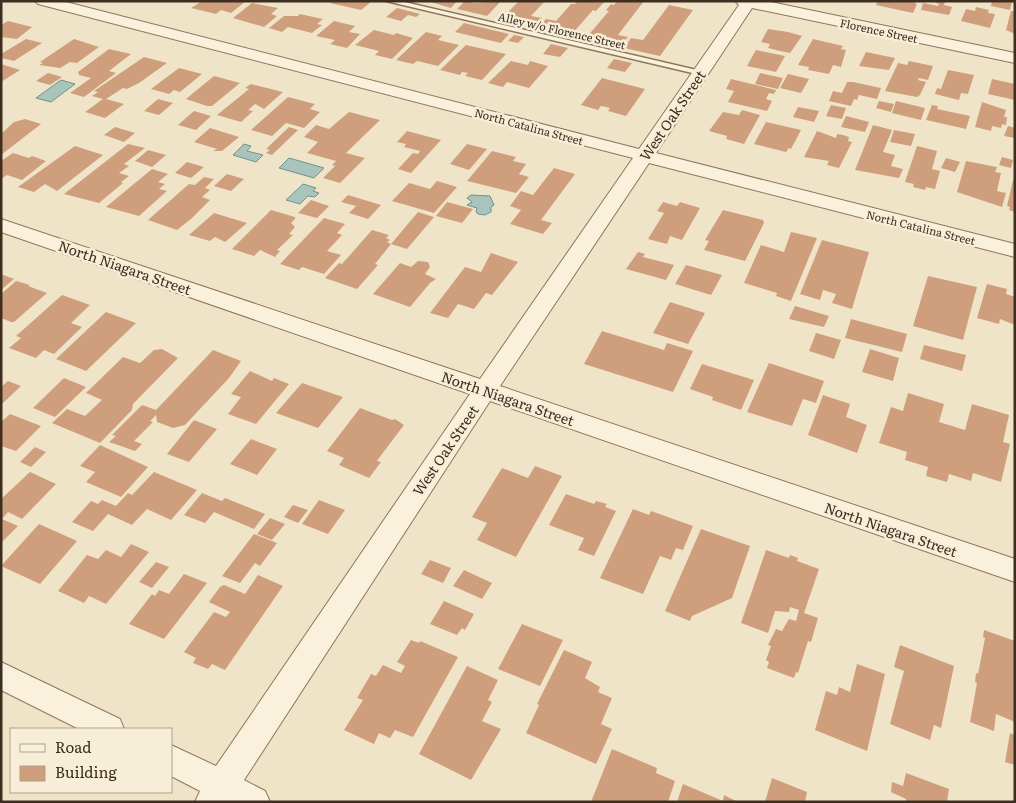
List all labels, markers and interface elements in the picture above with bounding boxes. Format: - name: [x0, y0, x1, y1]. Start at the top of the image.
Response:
- street label: Alley w/o Florence Street: [497, 8, 628, 53]
- street label: Florence Street: [839, 14, 920, 46]
- street label: West Oak Street: [634, 65, 710, 164]
- street label: North Catalina Street: [473, 104, 586, 148]
- street label: North Catalina Street: [865, 206, 978, 248]
- street label: North Niagara Street: [56, 235, 194, 299]
- street label: North Niagara Street: [439, 366, 577, 430]
- street label: West Oak Street: [407, 400, 483, 499]
- street label: North Niagara Street: [822, 497, 960, 561]
- legend: [10, 728, 172, 793]
- text: Road: [55, 735, 91, 758]
- text: Building: [55, 760, 117, 783]

